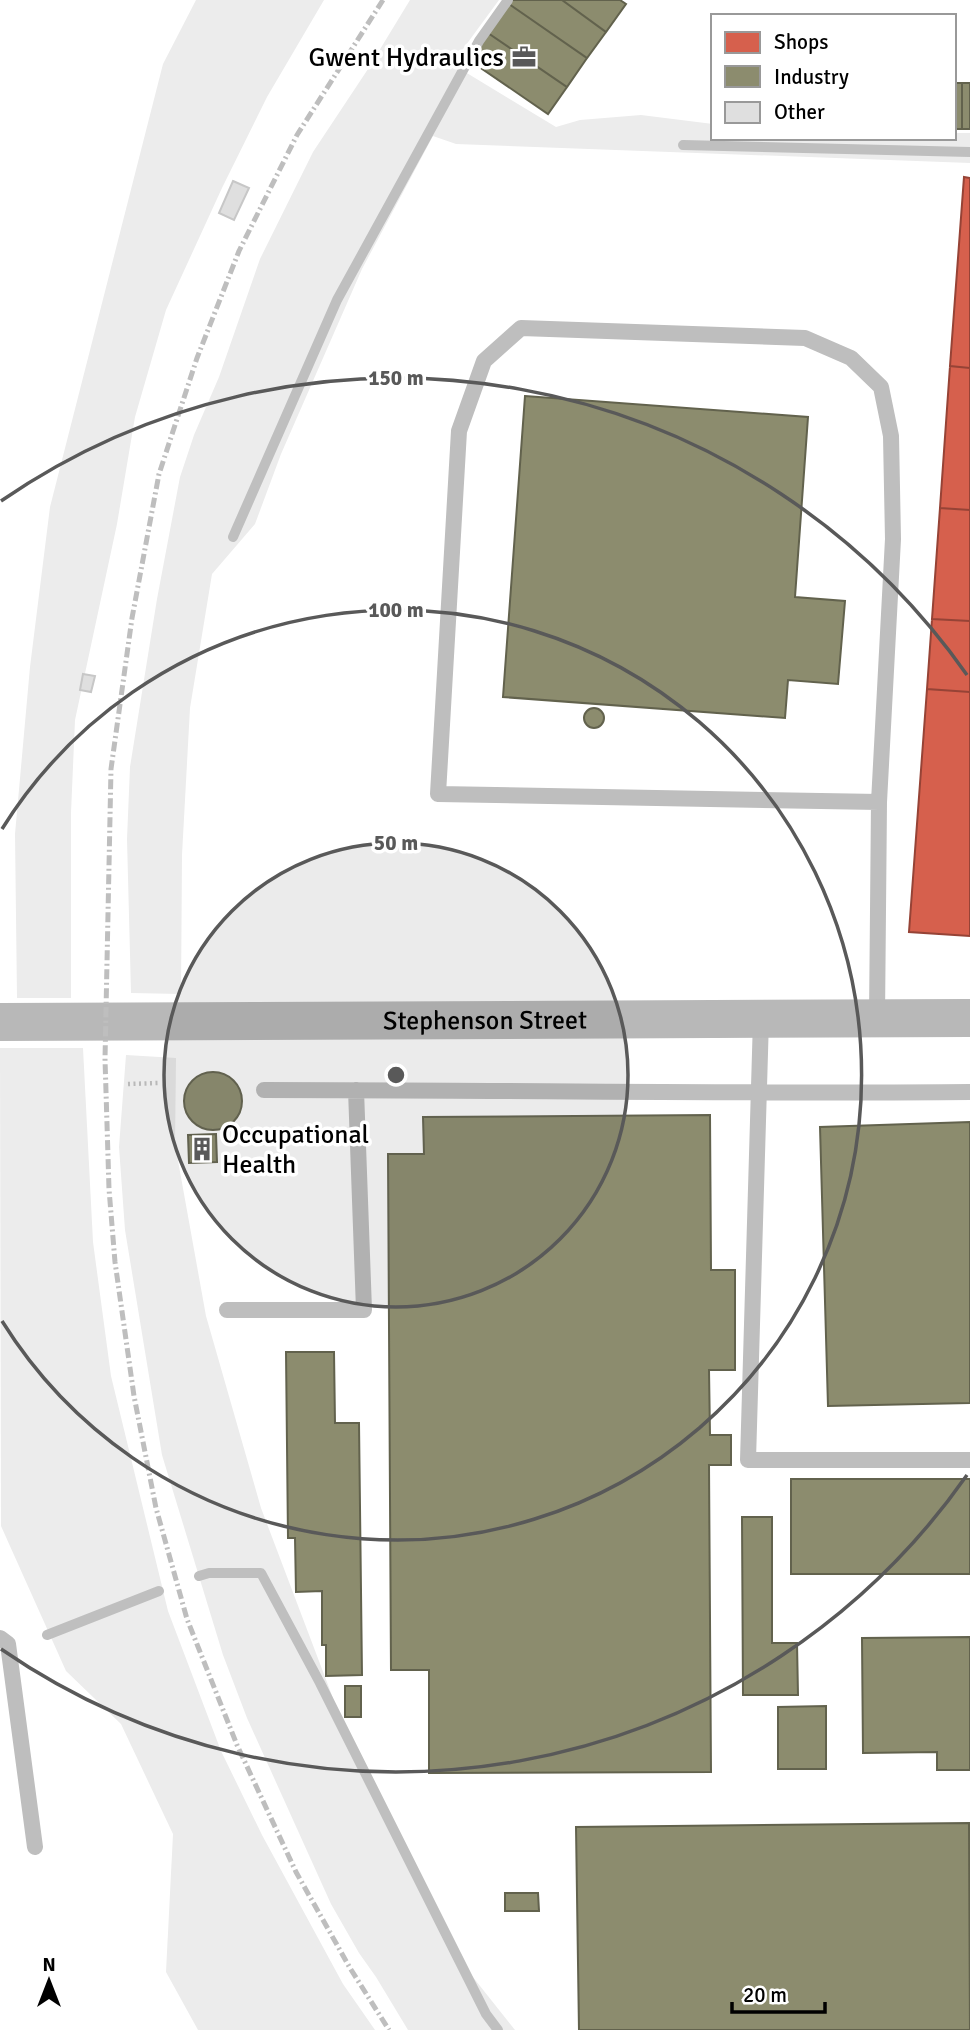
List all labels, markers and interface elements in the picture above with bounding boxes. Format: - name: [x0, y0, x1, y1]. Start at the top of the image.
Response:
- legend: [711, 14, 956, 140]
- text: Shops: [774, 29, 828, 55]
- place label: Gwent Hydraulics: [309, 42, 504, 74]
- office icon: Gwent Hydraulics: [510, 43, 538, 71]
- text: Industry: [774, 64, 849, 90]
- text: Other: [774, 99, 825, 125]
- text: 150 m: [368, 365, 424, 391]
- text: 100 m: [368, 597, 424, 623]
- text: 50 m: [374, 830, 418, 856]
- street label: Stephenson Street: [383, 1005, 587, 1037]
- centre of rings: [384, 1063, 408, 1087]
- place label: Occupational Health: [222, 1119, 369, 1181]
- building icon: Occupational Health: [188, 1135, 216, 1163]
- north arrow: [14, 1946, 84, 2016]
- text: N: [42, 1953, 56, 1977]
- scale bar: [732, 1970, 825, 2014]
- text: 20 m: [743, 1982, 787, 2008]

